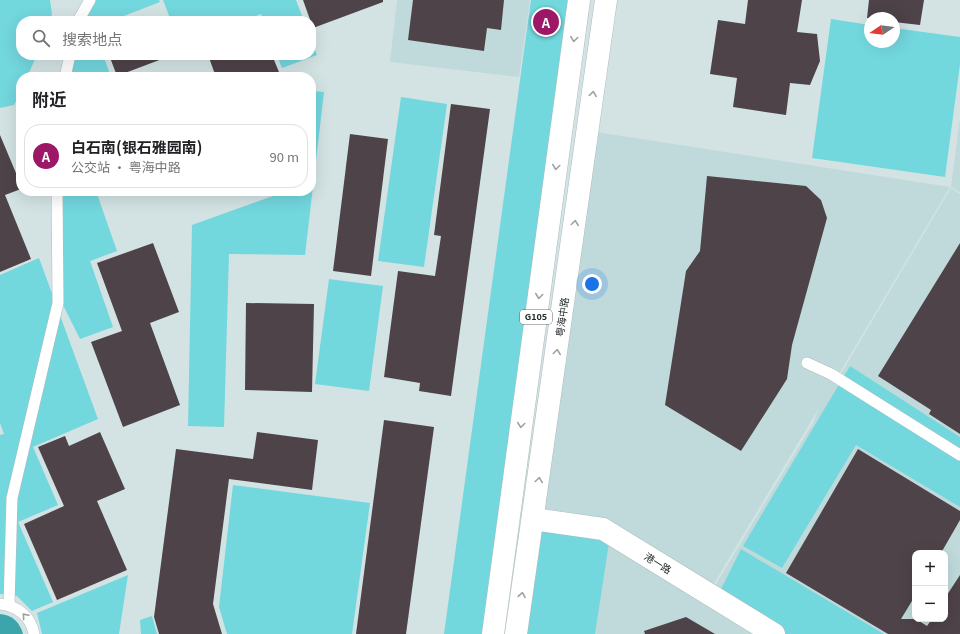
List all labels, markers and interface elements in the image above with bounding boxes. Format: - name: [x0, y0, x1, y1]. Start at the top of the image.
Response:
- pin: A: [533, 7, 559, 37]
- north arrow: [864, 12, 900, 48]
- search box: [16, 16, 316, 60]
- icon: search: [30, 27, 52, 49]
- text: 搜索地点: [62, 28, 122, 49]
- one-way arrow: [570, 36, 579, 42]
- text: 附近: [32, 86, 66, 111]
- one-way arrow: [588, 91, 597, 97]
- text: 白石南(银石雅园南): [71, 136, 202, 157]
- text: A: [42, 147, 50, 166]
- text: 90 m: [270, 147, 299, 166]
- text: 公交站 · 粤海中路: [71, 157, 181, 176]
- one-way arrow: [552, 164, 561, 171]
- one-way arrow: [570, 220, 579, 226]
- your location: [582, 274, 602, 294]
- one-way arrow: [535, 293, 544, 299]
- street label: 粤海中路: [551, 296, 572, 338]
- road number: G105: [520, 310, 552, 324]
- one-way arrow: [552, 348, 561, 355]
- one-way arrow: [517, 422, 526, 428]
- one-way arrow: [534, 477, 543, 483]
- street label: 港一路: [642, 548, 675, 577]
- map controls: [912, 550, 948, 622]
- button: +: [912, 550, 948, 586]
- button: −: [912, 586, 948, 622]
- one-way arrow: [517, 592, 526, 599]
- one-way arrow: [23, 614, 30, 621]

